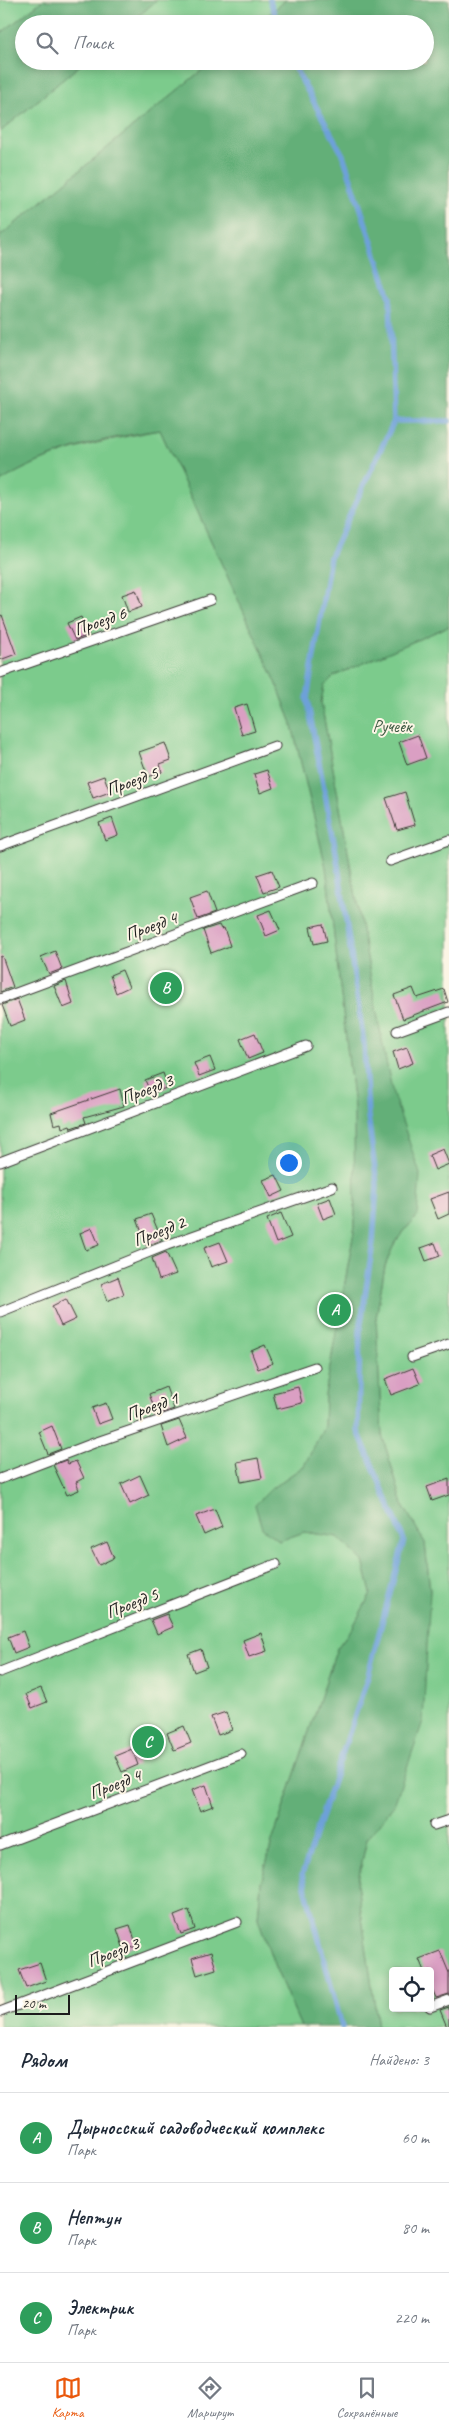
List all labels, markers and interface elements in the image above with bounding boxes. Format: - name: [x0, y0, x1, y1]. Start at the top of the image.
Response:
- search box: [15, 15, 434, 70]
- icon: search: [33, 29, 61, 57]
- text: Поиск: [73, 31, 113, 55]
- street label: Проезд 6: [71, 602, 130, 641]
- park label: Ручеёк: [373, 715, 414, 737]
- street label: Проезд 5: [103, 761, 162, 801]
- street label: Проезд 4: [122, 906, 182, 946]
- pin: B: [150, 969, 182, 1007]
- street label: Проезд 3: [118, 1068, 178, 1110]
- your location: [276, 1150, 302, 1176]
- street label: Проезд 2: [130, 1210, 190, 1252]
- pin: A: [319, 1291, 351, 1329]
- street label: Проезд 1: [123, 1387, 182, 1426]
- street label: Проезд 5: [103, 1583, 162, 1624]
- pin: C: [132, 1723, 164, 1761]
- street label: Проезд 4: [86, 1763, 146, 1805]
- street label: Проезд 3: [84, 1931, 144, 1973]
- map controls: [389, 1967, 434, 2012]
- button: locate: [389, 1967, 434, 2012]
- scale bar: [15, 1992, 70, 2015]
- text: 20 m: [22, 1995, 46, 2012]
- text: Рядом: [20, 2047, 67, 2073]
- text: Найдено: 3: [369, 2050, 429, 2070]
- text: Дырносский садоводческий комплекс: [67, 2116, 324, 2140]
- text: A: [32, 2128, 40, 2148]
- text: 60 m: [402, 2128, 429, 2148]
- text: Парк: [67, 2140, 96, 2160]
- text: Нептун: [67, 2206, 121, 2230]
- text: B: [32, 2218, 40, 2238]
- text: 80 m: [402, 2218, 429, 2238]
- text: Парк: [67, 2230, 96, 2250]
- text: Электрик: [67, 2296, 133, 2320]
- text: C: [32, 2308, 40, 2328]
- text: 220 m: [395, 2308, 429, 2328]
- text: Парк: [67, 2320, 96, 2340]
- tab: Карта: [52, 2374, 84, 2421]
- tab: Маршрут: [187, 2374, 233, 2421]
- tab: Сохранённые: [337, 2374, 397, 2421]

